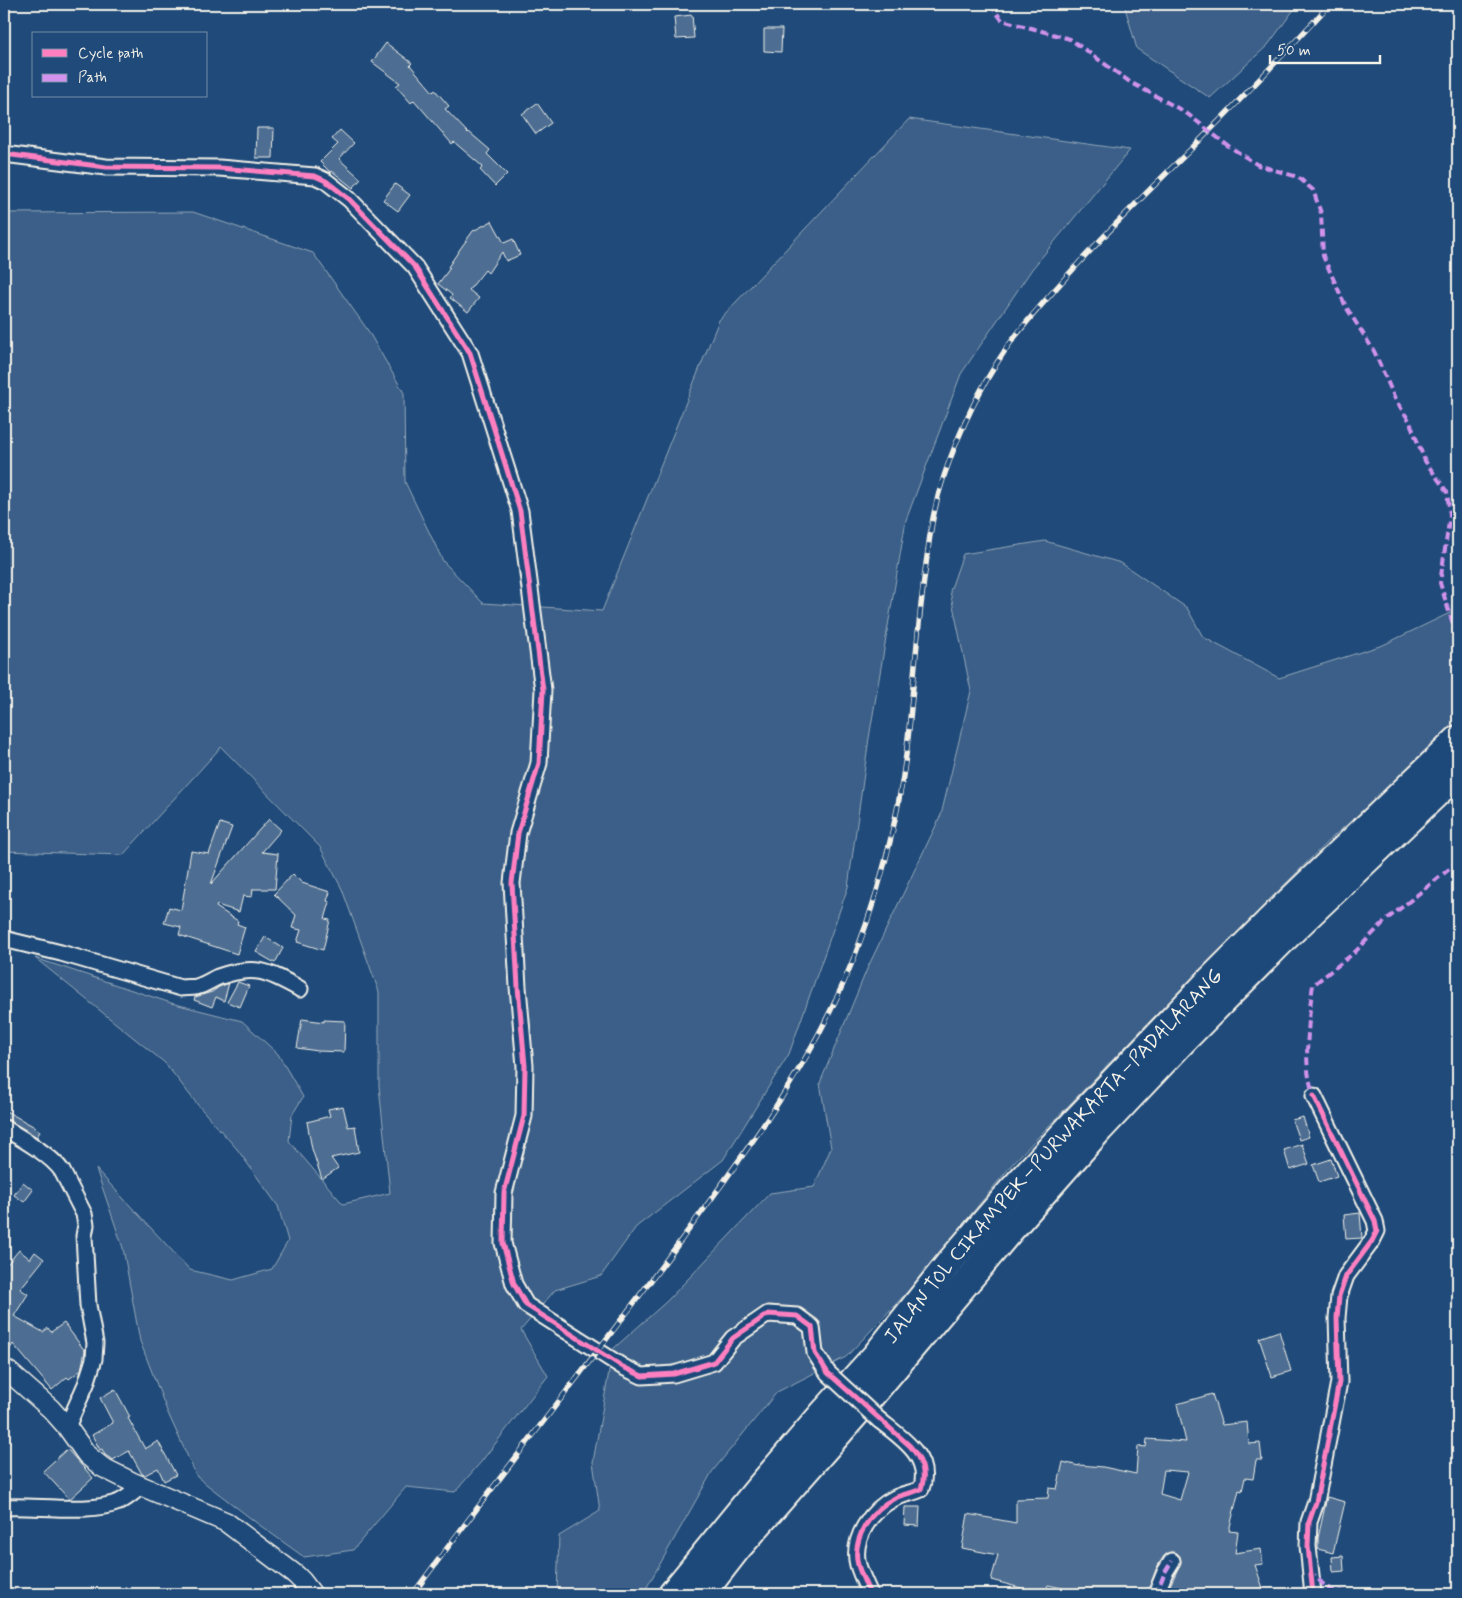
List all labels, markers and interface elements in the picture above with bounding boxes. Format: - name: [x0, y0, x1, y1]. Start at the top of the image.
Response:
- legend: [32, 32, 208, 98]
- scale bar: [1270, 32, 1380, 64]
- text: 50 m: [1277, 41, 1311, 61]
- text: Cycle path: [78, 44, 143, 64]
- text: Path: [78, 68, 107, 88]
- street label: JALAN TOL CIKAMPEK–PURWAKARTA–PADALARANG: [878, 963, 1229, 1350]

